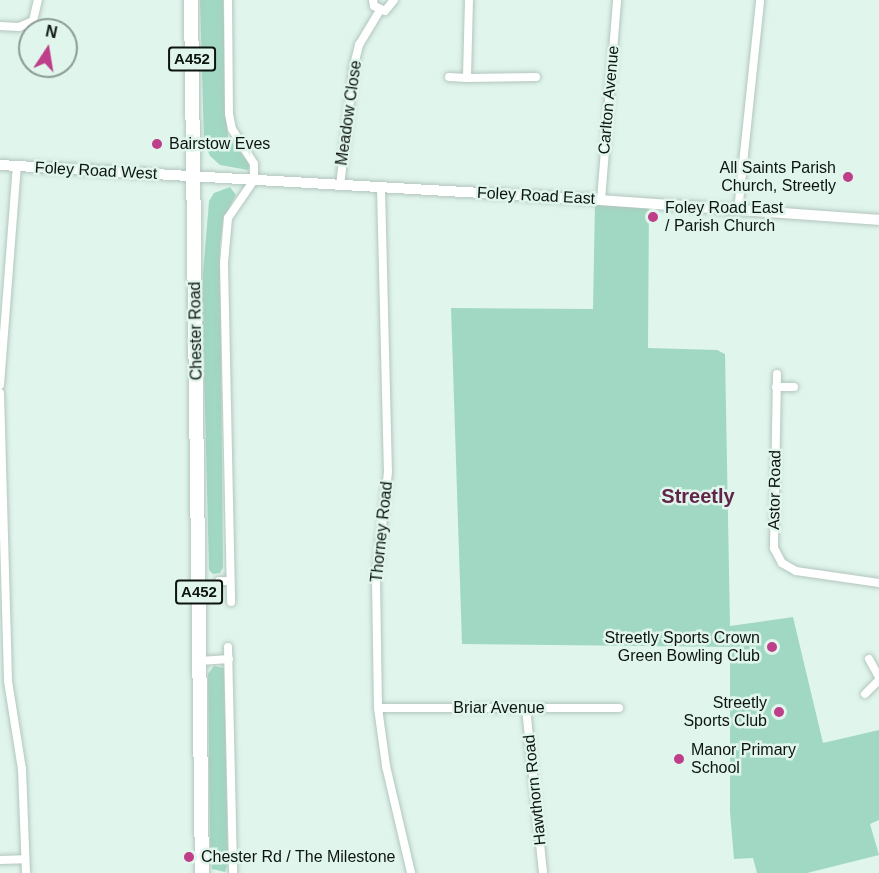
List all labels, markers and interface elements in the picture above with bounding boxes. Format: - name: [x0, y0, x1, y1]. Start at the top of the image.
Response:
- north arrow: [18, 18, 78, 78]
- text: N: [44, 22, 59, 41]
- street label: Carlton Avenue: [595, 44, 623, 156]
- road number: A452: [168, 47, 216, 71]
- street label: Meadow Close: [332, 59, 366, 167]
- place label: Bairstow Eves: [169, 134, 270, 154]
- marker: Bairstow Eves: [150, 137, 164, 151]
- street label: Foley Road West: [34, 158, 158, 184]
- place label: All Saints Parish Church, Streetly: [720, 158, 836, 196]
- marker: All Saints Parish Church, Streetly: [841, 170, 855, 184]
- street label: Foley Road East: [476, 183, 596, 209]
- place label: Foley Road East / Parish Church: [665, 198, 783, 236]
- marker: Foley Road East / Parish Church: [646, 210, 660, 224]
- street label: Chester Road: [186, 281, 206, 381]
- street label: Astor Road: [765, 450, 785, 530]
- street label: Thorney Road: [367, 481, 397, 583]
- district label: Streetly: [661, 484, 735, 508]
- road number: A452: [175, 580, 223, 604]
- place label: Streetly Sports Crown Green Bowling Club: [604, 628, 760, 666]
- marker: Streetly Sports Crown Green Bowling Club: [765, 640, 779, 654]
- place label: Streetly Sports Club: [683, 693, 767, 731]
- street label: Briar Avenue: [453, 698, 545, 718]
- marker: Streetly Sports Club: [772, 705, 786, 719]
- street label: Hawthorn Road: [520, 734, 550, 846]
- place label: Manor Primary School: [691, 740, 796, 778]
- marker: Manor Primary School: [672, 752, 686, 766]
- place label: Chester Rd / The Milestone: [201, 847, 396, 867]
- marker: Chester Rd / The Milestone: [182, 850, 196, 864]

